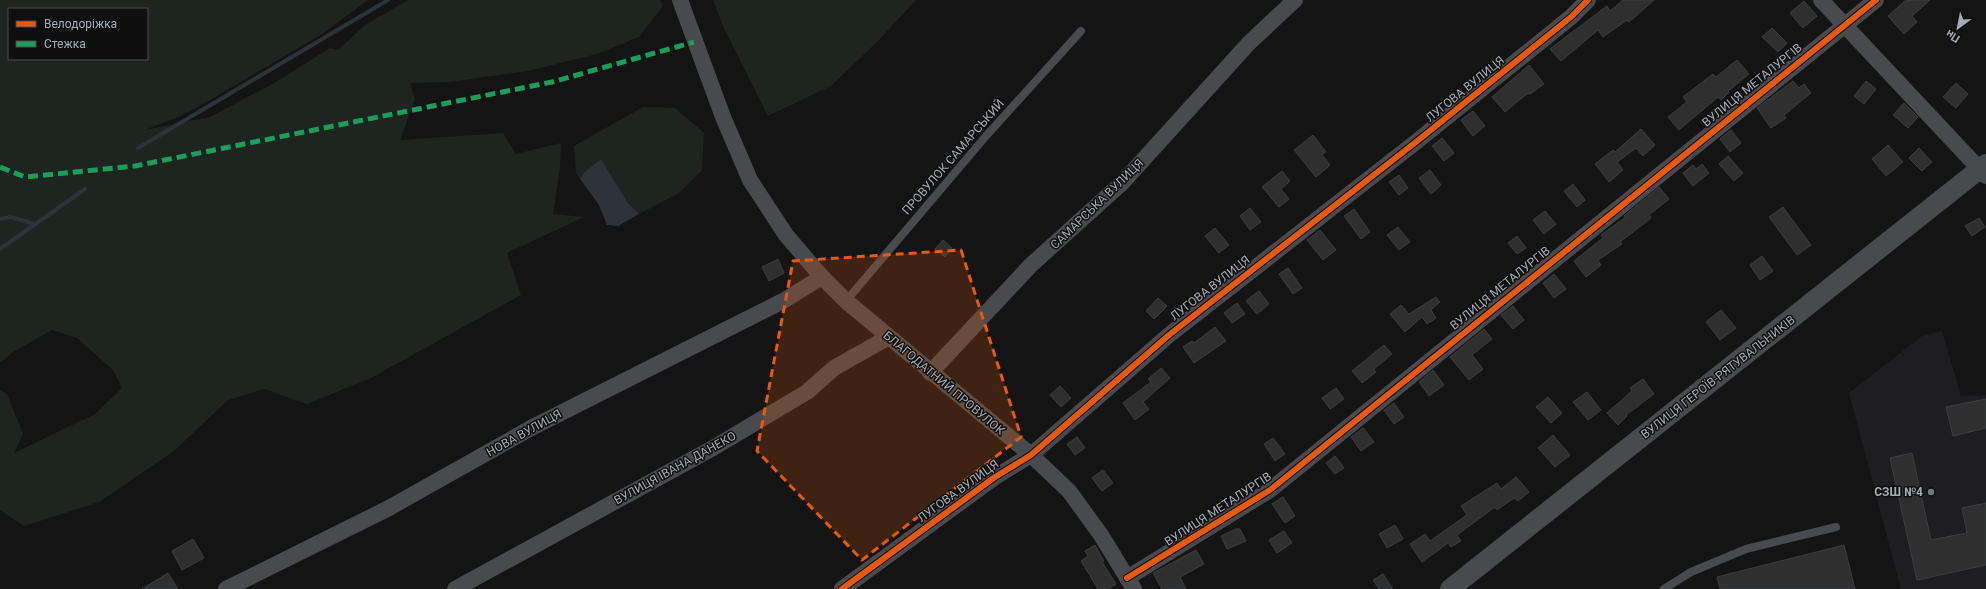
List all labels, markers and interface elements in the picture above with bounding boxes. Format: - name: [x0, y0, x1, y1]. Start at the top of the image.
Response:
- legend: [8, 8, 148, 60]
- north arrow: [1938, 8, 1978, 48]
- text: Велодоріжка: [44, 17, 117, 31]
- text: Пн: [1944, 27, 1962, 45]
- text: Стежка: [44, 37, 86, 51]
- street label: ВУЛИЦЯ МЕТАЛУРГІВ: [1699, 40, 1805, 130]
- street label: ЛУГОВА ВУЛИЦЯ: [1423, 53, 1507, 125]
- street label: ПРОВУЛОК САМАРСЬКИЙ: [898, 96, 1007, 218]
- street label: САМАРСЬКА ВУЛИЦЯ: [1048, 156, 1146, 252]
- street label: ВУЛИЦЯ МЕТАЛУРГІВ: [1447, 243, 1553, 333]
- street label: ЛУГОВА ВУЛИЦЯ: [1167, 253, 1253, 323]
- street label: ВУЛИЦЯ ГЕРОЇВ-РЯТУВАЛЬНИКІВ: [1638, 312, 1798, 441]
- street label: БЛАГОДАТНИЙ ПРОВУЛОК: [881, 327, 1008, 438]
- street label: НОВА ВУЛИЦЯ: [484, 407, 564, 459]
- street label: ВУЛИЦЯ ІВАНА ДАНЕКО: [612, 429, 738, 507]
- street label: ЛУГОВА ВУЛИЦЯ: [915, 457, 1001, 525]
- street label: ВУЛИЦЯ МЕТАЛУРГІВ: [1162, 469, 1274, 549]
- place label: СЗШ №4: [1874, 485, 1923, 499]
- marker: СЗШ №4: [1926, 487, 1936, 497]

